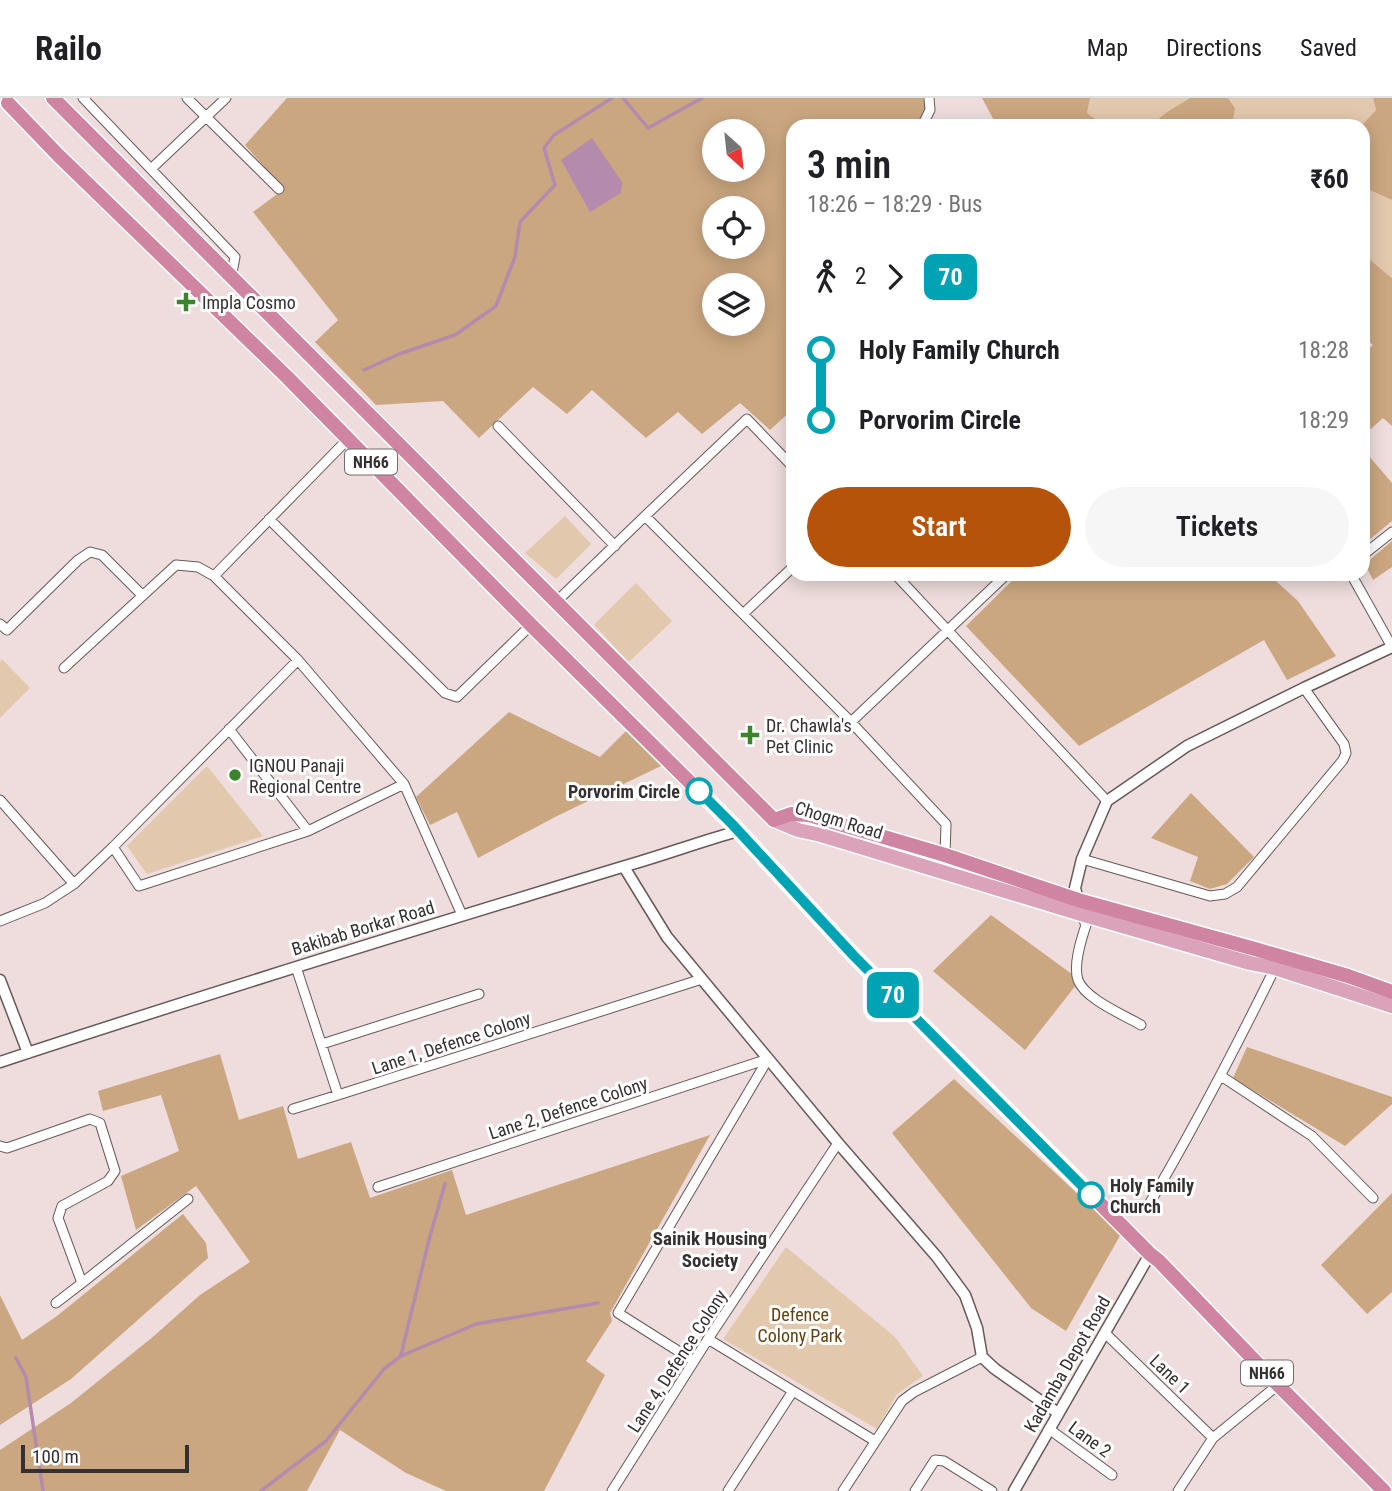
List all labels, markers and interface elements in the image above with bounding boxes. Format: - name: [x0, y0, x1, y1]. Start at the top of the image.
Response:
- text: Railo: [35, 29, 102, 68]
- text: Map: [1087, 34, 1128, 62]
- text: Directions: [1166, 34, 1262, 62]
- text: Saved: [1300, 34, 1357, 62]
- north arrow: [702, 119, 765, 182]
- map controls: [702, 119, 765, 336]
- text: 3 min: [807, 143, 891, 187]
- text: ₹60: [1310, 164, 1349, 194]
- text: 18:26 – 18:29 · Bus: [807, 191, 983, 218]
- button: locate: [702, 196, 765, 259]
- icon: walk: [807, 258, 845, 296]
- icon: forward: [876, 258, 914, 296]
- text: 2: [855, 263, 866, 290]
- text: 70: [938, 263, 963, 291]
- button: layers: [702, 273, 765, 336]
- marker: Impla Cosmo: [176, 292, 196, 312]
- place label: Impla Cosmo: [202, 292, 296, 313]
- text: Holy Family Church: [859, 335, 1060, 365]
- text: 18:28: [1298, 337, 1349, 364]
- text: Porvorim Circle: [859, 405, 1021, 435]
- text: 18:29: [1298, 407, 1349, 434]
- road number: NH66: [345, 450, 397, 474]
- button: Start: [807, 487, 1071, 567]
- button: Tickets: [1085, 487, 1349, 567]
- place label: Dr. Chawla's Pet Clinic: [766, 715, 852, 757]
- marker: Dr. Chawla's Pet Clinic: [740, 725, 760, 745]
- place label: IGNOU Panaji Regional Centre: [249, 755, 361, 797]
- marker: IGNOU Panaji Regional Centre: [227, 767, 243, 783]
- marker: Porvorim Circle: [686, 778, 712, 804]
- place label: Porvorim Circle: [568, 781, 680, 802]
- street label: Chogm Road: [793, 797, 885, 843]
- street label: Bakibab Borkar Road: [289, 896, 437, 960]
- line badge: 70: [862, 972, 924, 1018]
- text: 70: [881, 981, 905, 1009]
- street label: Lane 1, Defence Colony: [369, 1007, 534, 1079]
- street label: Lane 2, Defence Colony: [486, 1072, 651, 1144]
- place label: Holy Family Church: [1110, 1175, 1194, 1217]
- marker: Holy Family Church: [1078, 1182, 1104, 1208]
- district label: Sainik Housing Society: [653, 1227, 767, 1272]
- street label: Lane 4, Defence Colony: [623, 1285, 731, 1436]
- street label: Kadamba Depot Road: [1020, 1292, 1114, 1436]
- park label: Defence Colony Park: [758, 1304, 842, 1346]
- street label: Lane 1: [1146, 1350, 1194, 1398]
- road number: NH66: [1241, 1360, 1293, 1386]
- street label: Lane 2: [1065, 1417, 1115, 1461]
- scale bar: [21, 1442, 189, 1474]
- text: 100 m: [32, 1445, 79, 1468]

